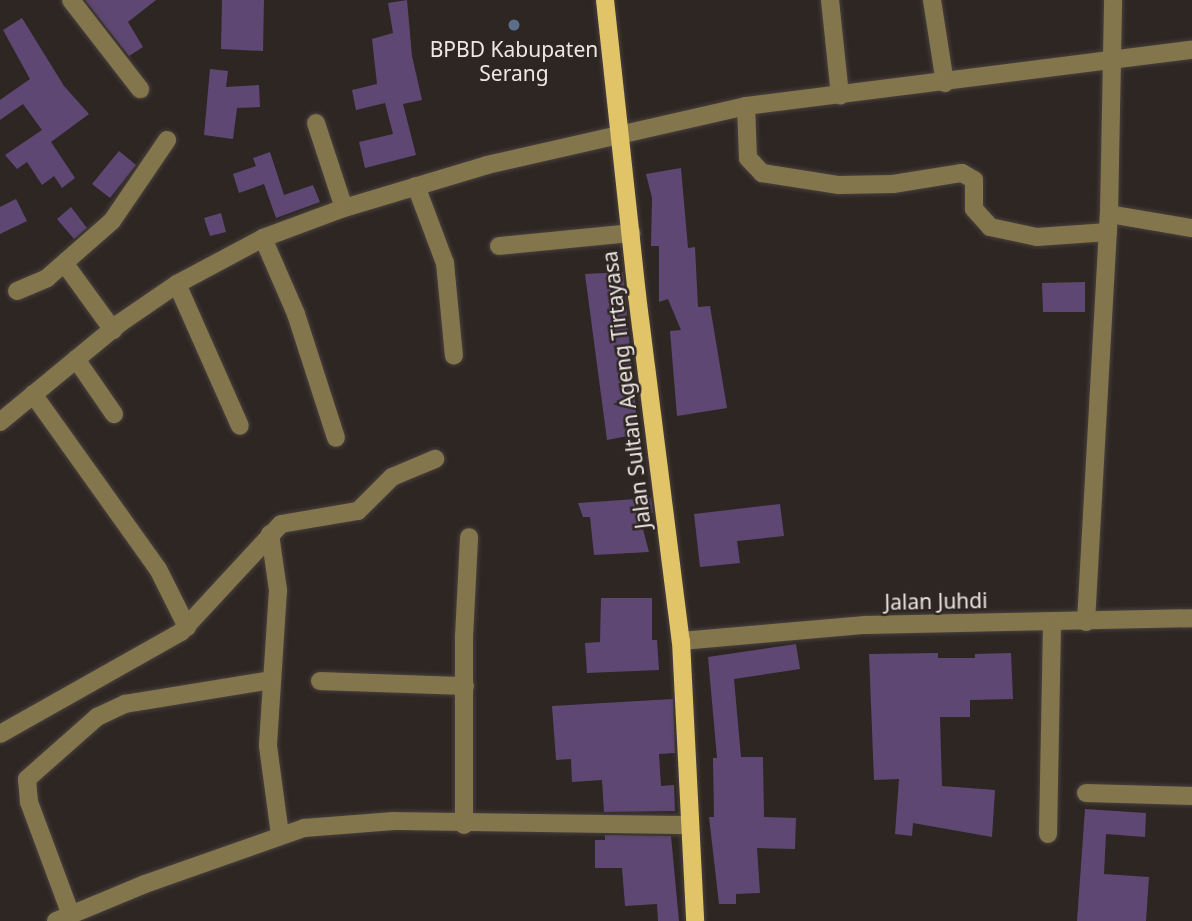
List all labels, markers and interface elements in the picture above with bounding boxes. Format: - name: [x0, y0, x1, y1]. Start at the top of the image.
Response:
- marker: BPBD Kabupaten Serang: [506, 17, 522, 33]
- place label: BPBD Kabupaten Serang: [430, 36, 598, 86]
- street label: Jalan Sultan Ageng Tirtayasa: [596, 250, 656, 530]
- street label: Jalan Juhdi: [884, 588, 988, 614]

